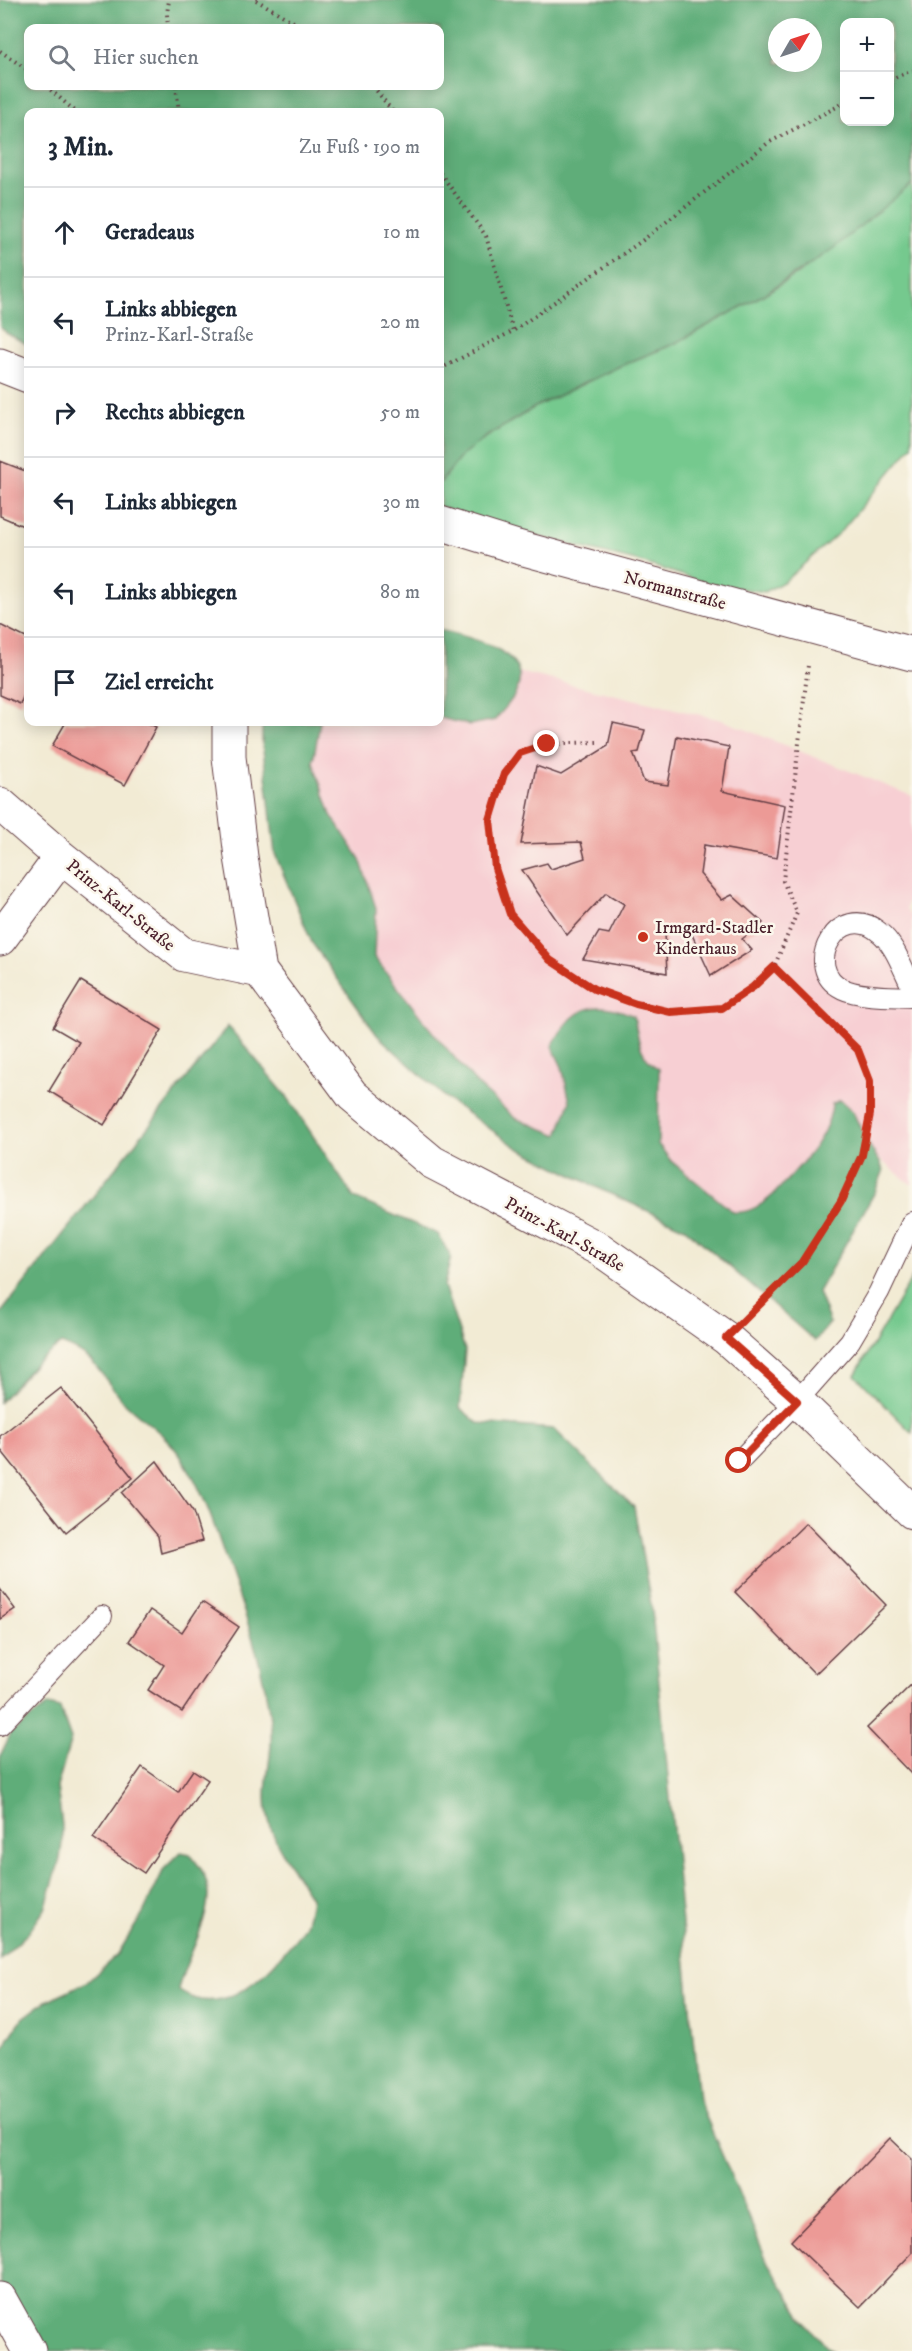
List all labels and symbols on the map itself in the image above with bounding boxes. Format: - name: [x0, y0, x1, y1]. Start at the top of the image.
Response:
- north arrow: [768, 18, 822, 72]
- street label: Normanstraße: [621, 567, 728, 615]
- route end: [533, 730, 559, 756]
- street label: Prinz-Karl-Straße: [61, 855, 179, 956]
- place label: Irmgard-Stadler Kinderhaus: [655, 917, 774, 960]
- marker: Irmgard-Stadler Kinderhaus: [636, 930, 650, 944]
- street label: Prinz-Karl-Straße: [501, 1193, 628, 1277]
- route start: [725, 1447, 751, 1473]

